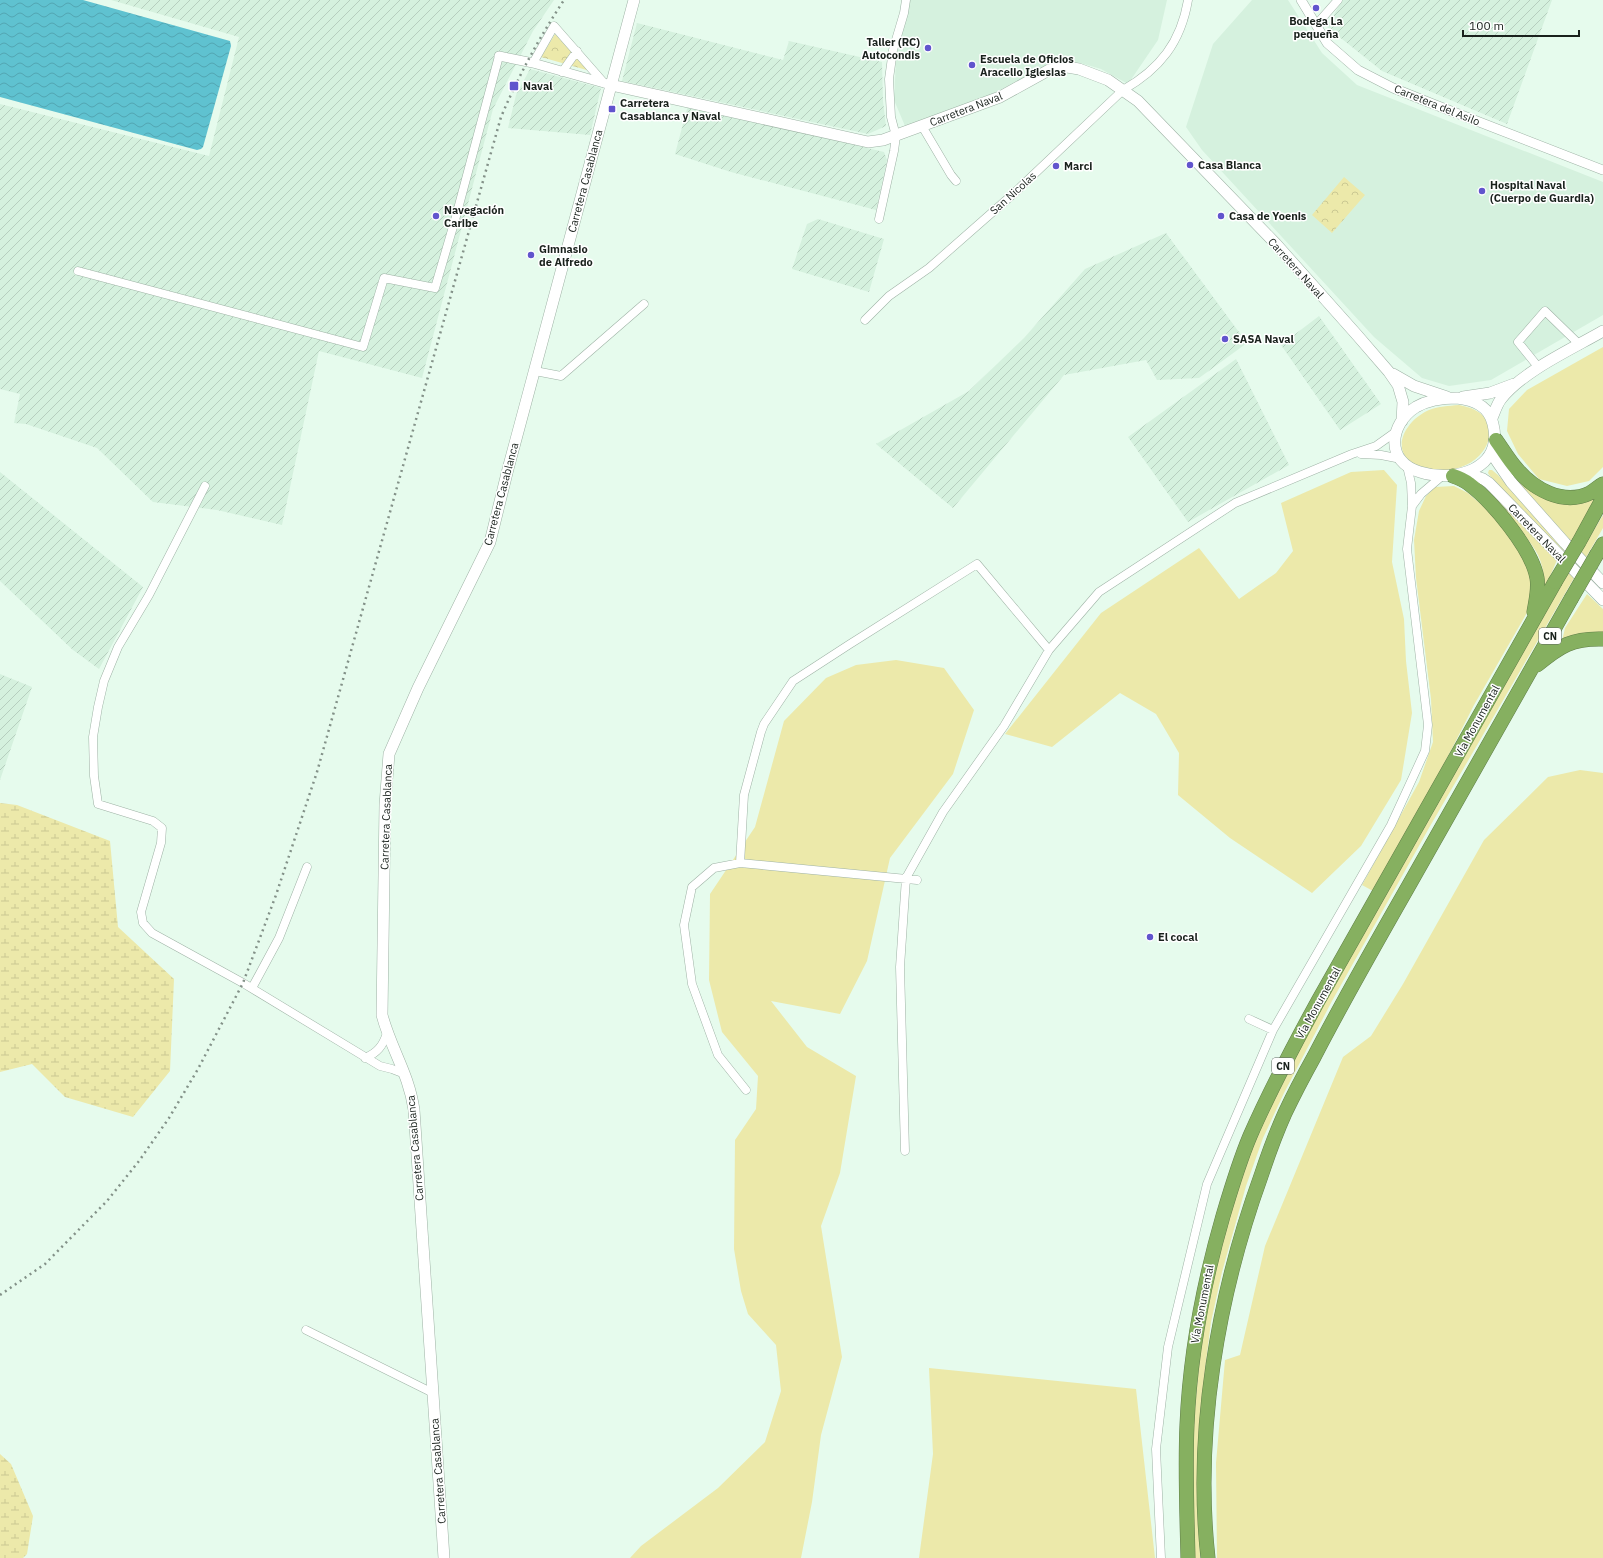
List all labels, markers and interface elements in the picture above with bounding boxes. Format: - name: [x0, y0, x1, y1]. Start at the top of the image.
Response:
- marker: Bodega La pequeña: [1311, 3, 1321, 13]
- scale bar: [1463, 12, 1579, 38]
- place label: Bodega La pequeña: [1289, 14, 1343, 41]
- text: 100 m: [1469, 18, 1504, 33]
- place label: Taller (RC) Autocondis: [862, 35, 920, 62]
- marker: Taller (RC) Autocondis: [923, 43, 933, 53]
- place label: Escuela de Oficios Aracelio Iglesias: [980, 52, 1074, 79]
- marker: Escuela de Oficios Aracelio Iglesias: [967, 60, 977, 70]
- place label: Naval: [523, 79, 553, 93]
- marker: Naval: [508, 80, 520, 92]
- street label: Carretera del Asilo: [1392, 81, 1482, 129]
- street label: Carretera Naval: [928, 89, 1004, 129]
- place label: Carretera Casablanca y Naval: [620, 96, 721, 123]
- marker: Carretera Casablanca y Naval: [607, 104, 617, 114]
- street label: Carretera Casablanca: [565, 128, 606, 234]
- place label: Casa Blanca: [1198, 158, 1261, 172]
- place label: Marci: [1064, 159, 1093, 173]
- marker: Casa Blanca: [1185, 160, 1195, 170]
- marker: Marci: [1051, 161, 1061, 171]
- street label: San Nicolas: [987, 169, 1039, 217]
- place label: Hospital Naval (Cuerpo de Guardia): [1490, 178, 1594, 205]
- marker: Hospital Naval (Cuerpo de Guardia): [1477, 186, 1487, 196]
- place label: Navegación Caribe: [444, 203, 504, 230]
- place label: Casa de Yoenis: [1229, 209, 1307, 223]
- marker: Navegación Caribe: [431, 211, 441, 221]
- marker: Casa de Yoenis: [1216, 211, 1226, 221]
- street label: Carretera Naval: [1265, 235, 1327, 301]
- place label: Gimnasio de Alfredo: [539, 242, 593, 269]
- marker: Gimnasio de Alfredo: [526, 250, 536, 260]
- place label: SASA Naval: [1233, 332, 1295, 346]
- marker: SASA Naval: [1220, 334, 1230, 344]
- street label: Carretera Casablanca: [481, 441, 522, 547]
- street label: Carretera Naval: [1505, 501, 1569, 565]
- road number: CN: [1539, 628, 1561, 644]
- street label: Vía Monumental: [1451, 683, 1503, 759]
- street label: Carretera Casablanca: [377, 764, 395, 870]
- place label: El cocal: [1158, 930, 1198, 944]
- marker: El cocal: [1145, 932, 1155, 942]
- street label: Vía Monumental: [1292, 965, 1344, 1041]
- road number: CN: [1272, 1058, 1294, 1074]
- street label: Carretera Casablanca: [403, 1095, 427, 1201]
- street label: Vía Monumental: [1187, 1263, 1217, 1345]
- street label: Carretera Casablanca: [427, 1418, 449, 1524]

